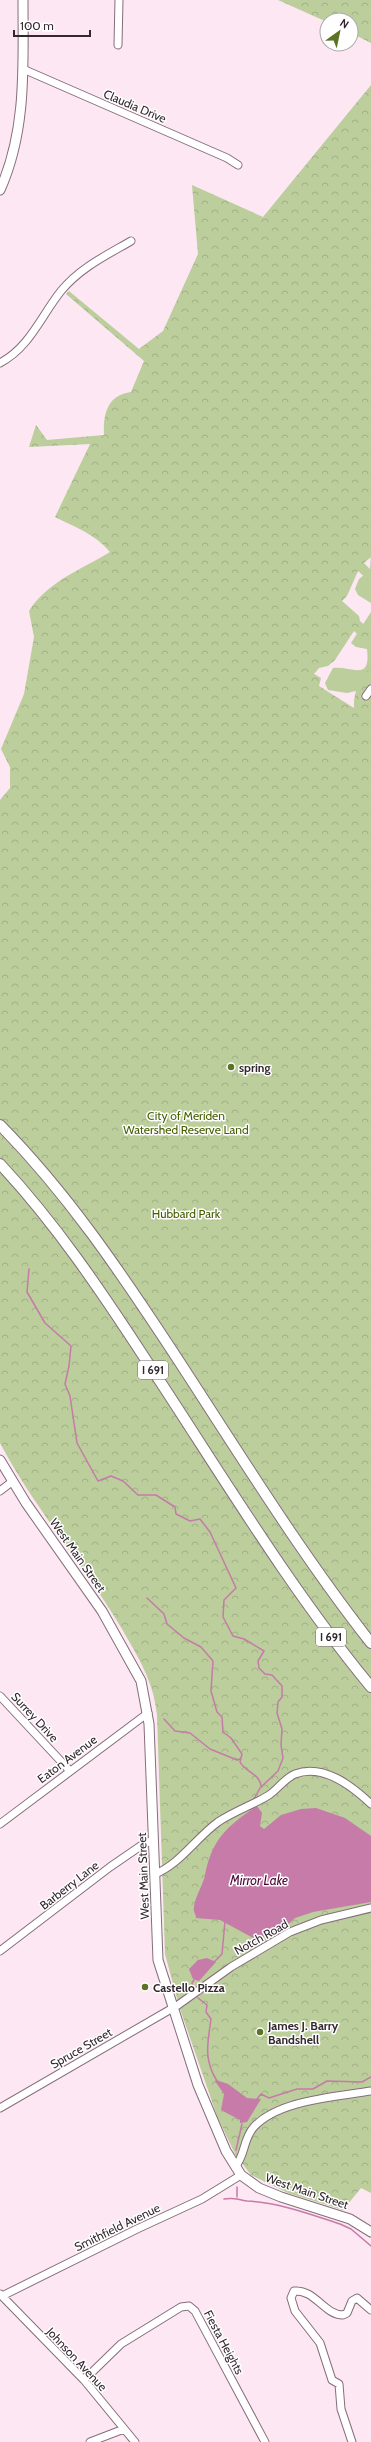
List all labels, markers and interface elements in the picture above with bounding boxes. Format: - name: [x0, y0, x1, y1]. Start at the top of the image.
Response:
- scale bar: [14, 12, 90, 38]
- north arrow: [319, 12, 359, 52]
- text: N: [337, 16, 352, 32]
- text: 100 m: [20, 18, 54, 33]
- street label: Claudia Drive: [101, 86, 169, 126]
- place label: spring: [239, 1060, 270, 1075]
- marker: spring: [226, 1062, 236, 1072]
- park label: City of Meriden Watershed Reserve Land: [123, 1108, 249, 1137]
- park label: Hubbard Park: [152, 1206, 221, 1221]
- road number: I 691: [138, 1361, 168, 1379]
- street label: West Main Street: [47, 1515, 109, 1595]
- road number: I 691: [316, 1628, 346, 1646]
- street label: Surrey Drive: [8, 1689, 62, 1745]
- street label: Eaton Avenue: [34, 1732, 100, 1786]
- street label: West Main Street: [134, 1832, 152, 1920]
- street label: Barberry Lane: [37, 1857, 101, 1913]
- water label: Mirror Lake: [229, 1872, 288, 1888]
- street label: Notch Road: [231, 1916, 291, 1958]
- place label: Castello Pizza: [153, 1980, 225, 1995]
- marker: Castello Pizza: [140, 1982, 150, 1992]
- place label: James J. Barry Bandshell: [267, 2018, 339, 2047]
- street label: Spruce Street: [47, 2024, 115, 2072]
- marker: James J. Barry Bandshell: [255, 2027, 265, 2037]
- street label: West Main Street: [263, 2170, 351, 2212]
- street label: Smithfield Avenue: [72, 2200, 162, 2254]
- street label: Fiesta Heights: [201, 2307, 247, 2377]
- street label: Johnson Avenue: [43, 2323, 110, 2394]

